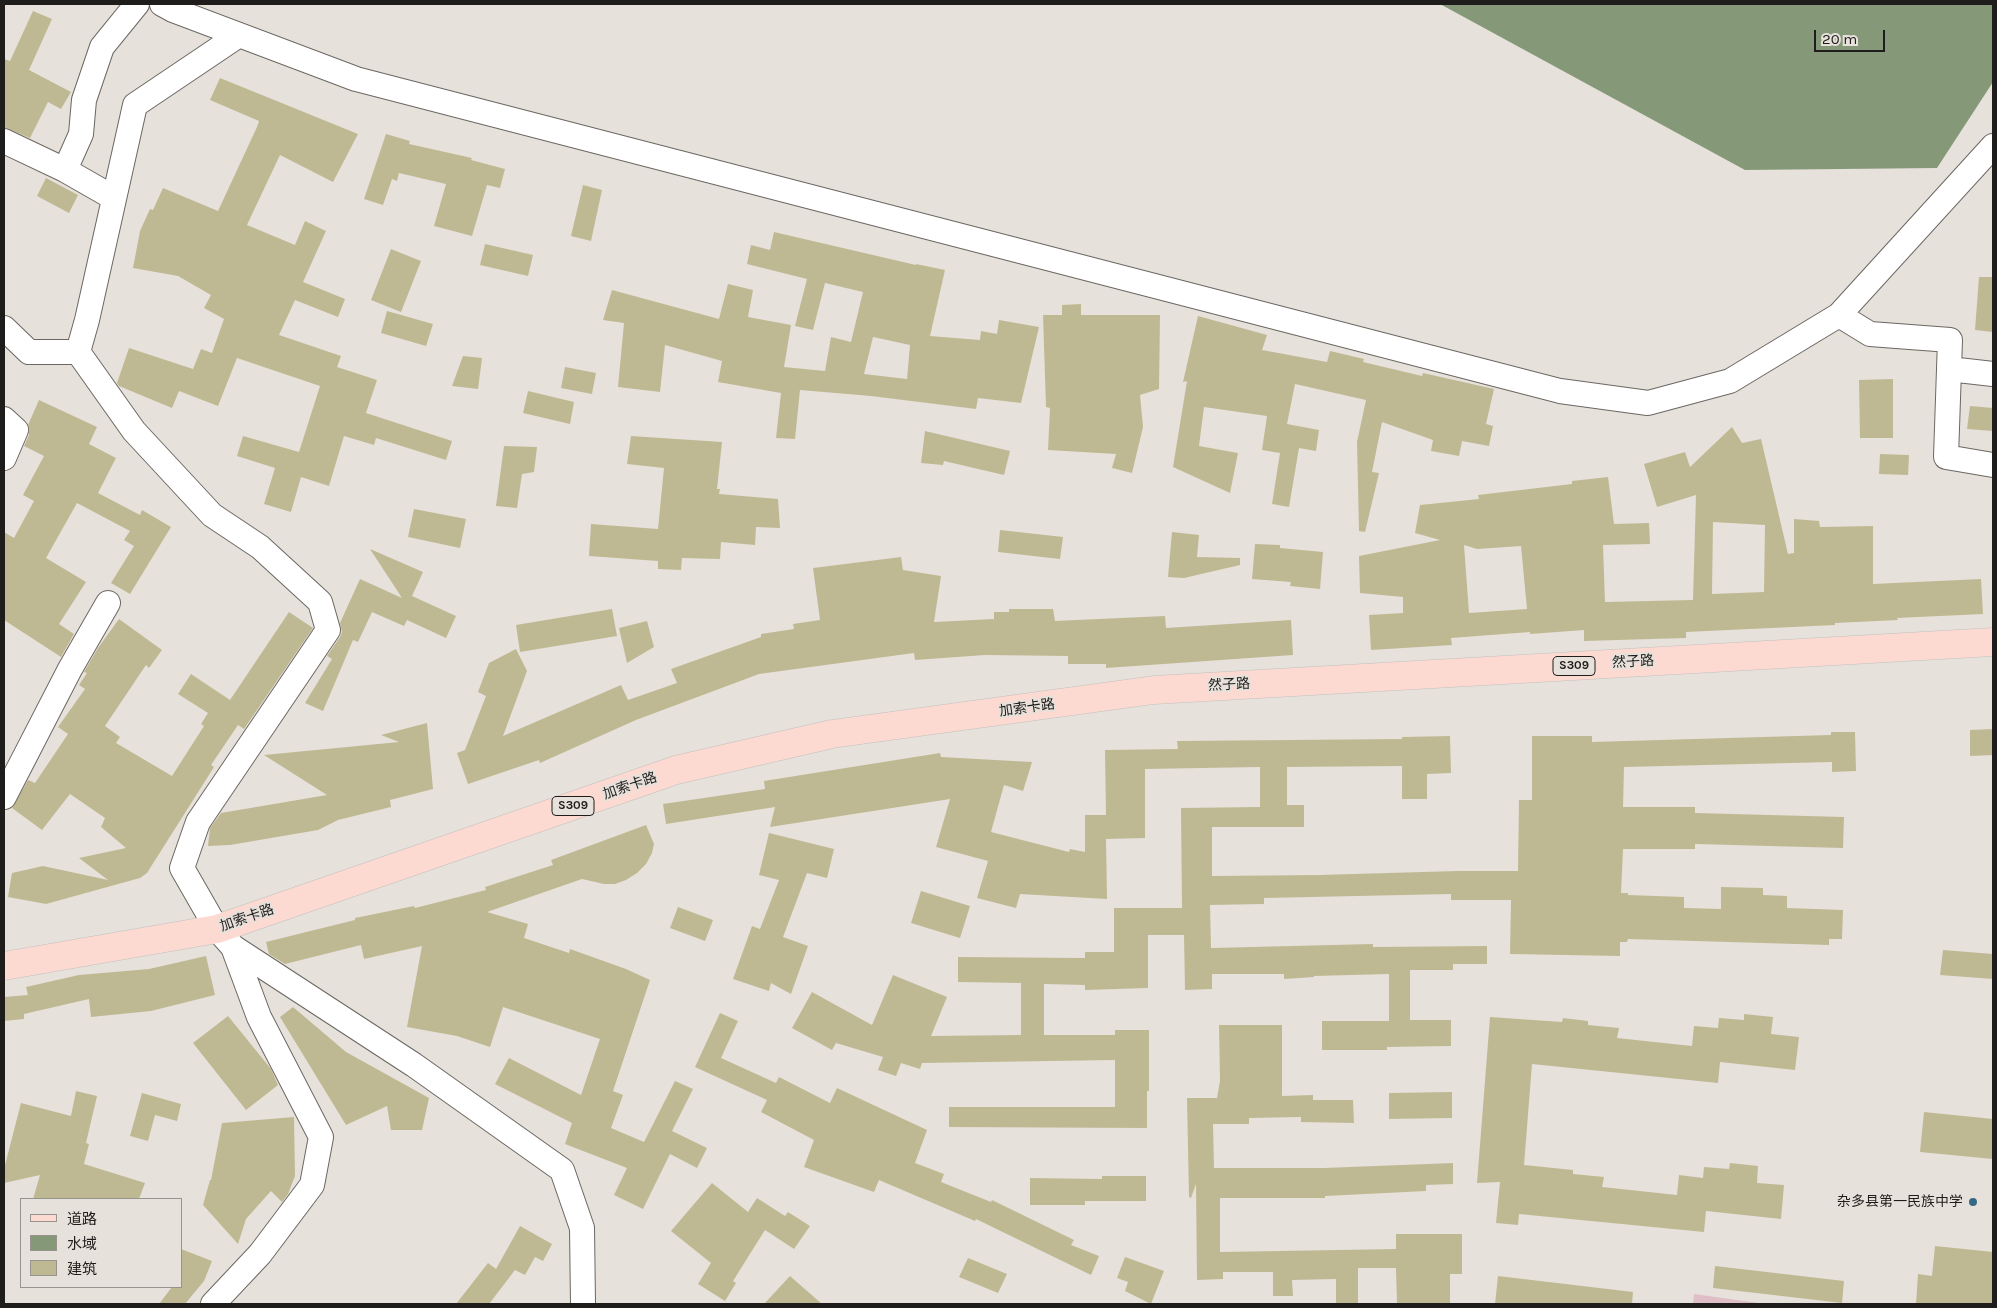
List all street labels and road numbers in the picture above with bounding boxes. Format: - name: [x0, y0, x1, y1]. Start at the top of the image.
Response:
- street label: 然子路: [1612, 653, 1654, 671]
- road number: S309: [1553, 656, 1595, 676]
- street label: 然子路: [1208, 676, 1250, 694]
- street label: 加索卡路: [998, 696, 1056, 720]
- street label: 加索卡路: [601, 769, 659, 803]
- road number: S309: [552, 796, 594, 816]
- street label: 加索卡路: [218, 901, 276, 935]

